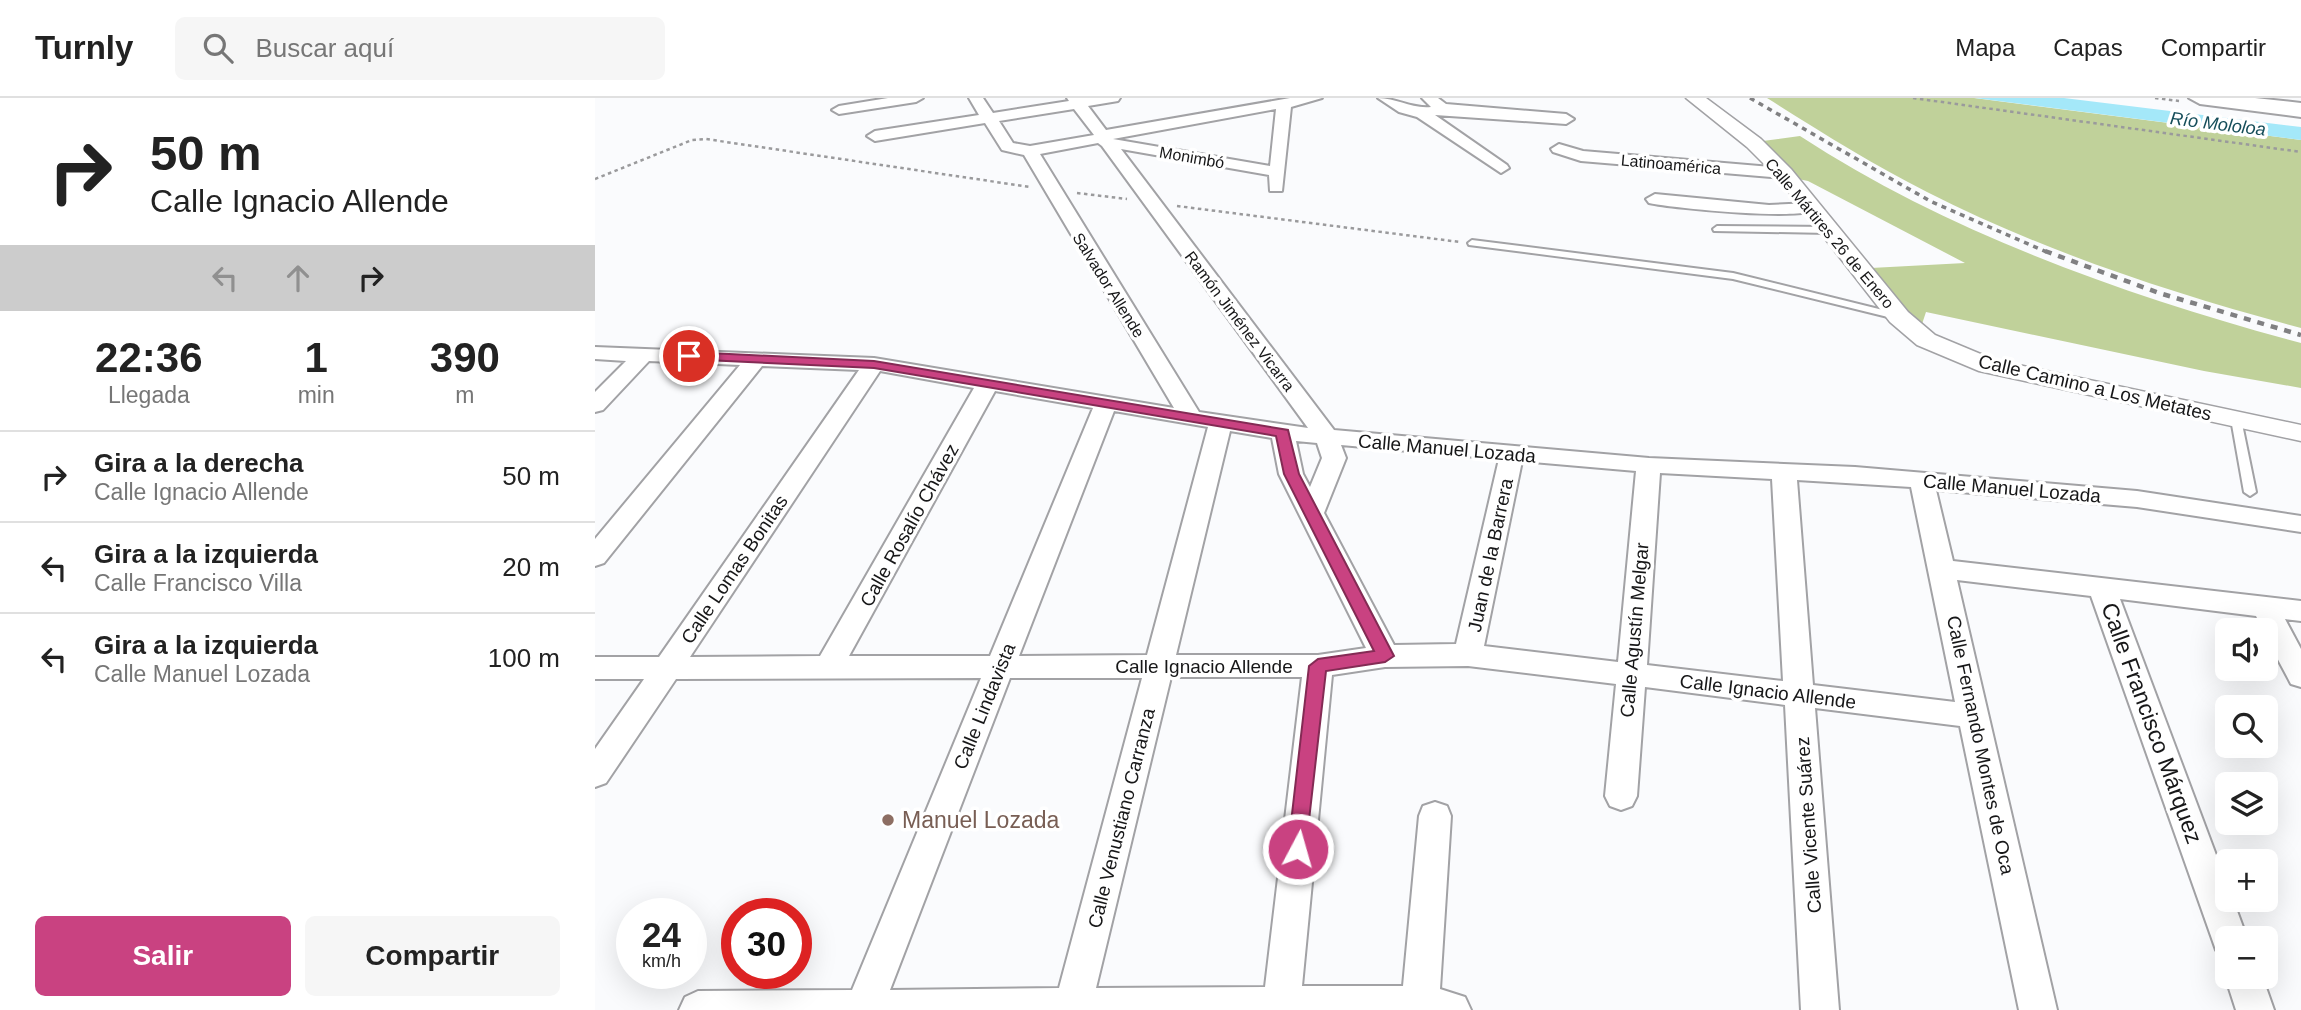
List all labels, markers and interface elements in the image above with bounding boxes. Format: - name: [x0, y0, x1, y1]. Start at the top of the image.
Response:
- search box: [175, 17, 665, 80]
- text: Turnly: [35, 29, 133, 66]
- icon: search: [199, 29, 237, 67]
- text: Buscar aquí: [255, 33, 394, 63]
- text: Mapa: [1955, 34, 2015, 61]
- text: Capas: [2053, 34, 2123, 61]
- text: Compartir: [2161, 34, 2266, 61]
- water label: Río Mololoa: [2169, 108, 2267, 140]
- icon: right: [35, 126, 126, 217]
- text: 50 m: [150, 126, 262, 180]
- street label: Monimbó: [1158, 143, 1226, 172]
- street label: Latinoamérica: [1620, 152, 1722, 177]
- street label: Calle Mártires 26 de Enero: [1762, 155, 1897, 312]
- text: Calle Ignacio Allende: [150, 183, 449, 219]
- street label: Salvador Allende: [1070, 230, 1148, 341]
- street label: Ramón Jiménez Vicarra: [1182, 248, 1298, 395]
- icon: left: [206, 259, 244, 297]
- icon: ahead: [279, 259, 317, 297]
- icon: right: [352, 259, 390, 297]
- pin: [659, 326, 719, 386]
- text: 22:36: [95, 334, 203, 381]
- text: 1: [304, 334, 328, 381]
- text: 390: [430, 334, 500, 381]
- icon: arrive: [670, 337, 708, 375]
- street label: Calle Camino a Los Metates: [1976, 350, 2214, 425]
- text: Llegada: [108, 382, 190, 408]
- text: min: [298, 382, 335, 408]
- text: m: [455, 382, 474, 408]
- street label: Calle Manuel Lozada: [1357, 430, 1537, 467]
- street label: Calle Rosalío Chávez: [856, 440, 963, 610]
- text: Gira a la derecha: [94, 448, 304, 478]
- icon: right: [35, 458, 73, 496]
- text: 50 m: [502, 461, 560, 491]
- street label: Calle Manuel Lozada: [1922, 470, 2102, 507]
- street label: Juan de la Barrera: [1464, 476, 1517, 634]
- text: Calle Ignacio Allende: [94, 479, 309, 505]
- street label: Calle Lomas Bonitas: [677, 491, 792, 647]
- text: Gira a la izquierda: [94, 539, 318, 569]
- street label: Calle Agustín Melgar: [1616, 541, 1653, 718]
- icon: left: [35, 549, 73, 587]
- text: 20 m: [502, 552, 560, 582]
- text: Calle Francisco Villa: [94, 570, 302, 596]
- street label: Calle Francisco Márquez: [2096, 599, 2208, 847]
- street label: Calle Fernando Montes de Oca: [1943, 614, 2018, 877]
- map controls: [2215, 618, 2278, 989]
- button: sound: [2215, 618, 2278, 681]
- text: Gira a la izquierda: [94, 630, 318, 660]
- icon: left: [35, 640, 73, 678]
- street label: Calle Lindavista: [950, 640, 1019, 772]
- text: 100 m: [488, 643, 560, 673]
- street label: Calle Ignacio Allende: [1115, 656, 1293, 677]
- text: Calle Manuel Lozada: [94, 661, 310, 687]
- street label: Calle Ignacio Allende: [1679, 670, 1857, 713]
- button: search: [2215, 695, 2278, 758]
- street label: Calle Venustiano Carranza: [1084, 706, 1159, 930]
- street label: Calle Vicente Suárez: [1792, 736, 1825, 914]
- button: layers: [2215, 772, 2278, 835]
- place label: Manuel Lozada: [902, 807, 1059, 833]
- marker: Manuel Lozada: [880, 812, 896, 828]
- position arrow: [1261, 812, 1335, 886]
- button: +: [2215, 849, 2278, 912]
- speed limit sign: 30: [721, 898, 812, 989]
- text: 24: [642, 915, 681, 954]
- button: Salir: [35, 916, 291, 996]
- button: Compartir: [305, 916, 560, 996]
- button: −: [2215, 926, 2278, 989]
- text: km/h: [642, 951, 681, 971]

